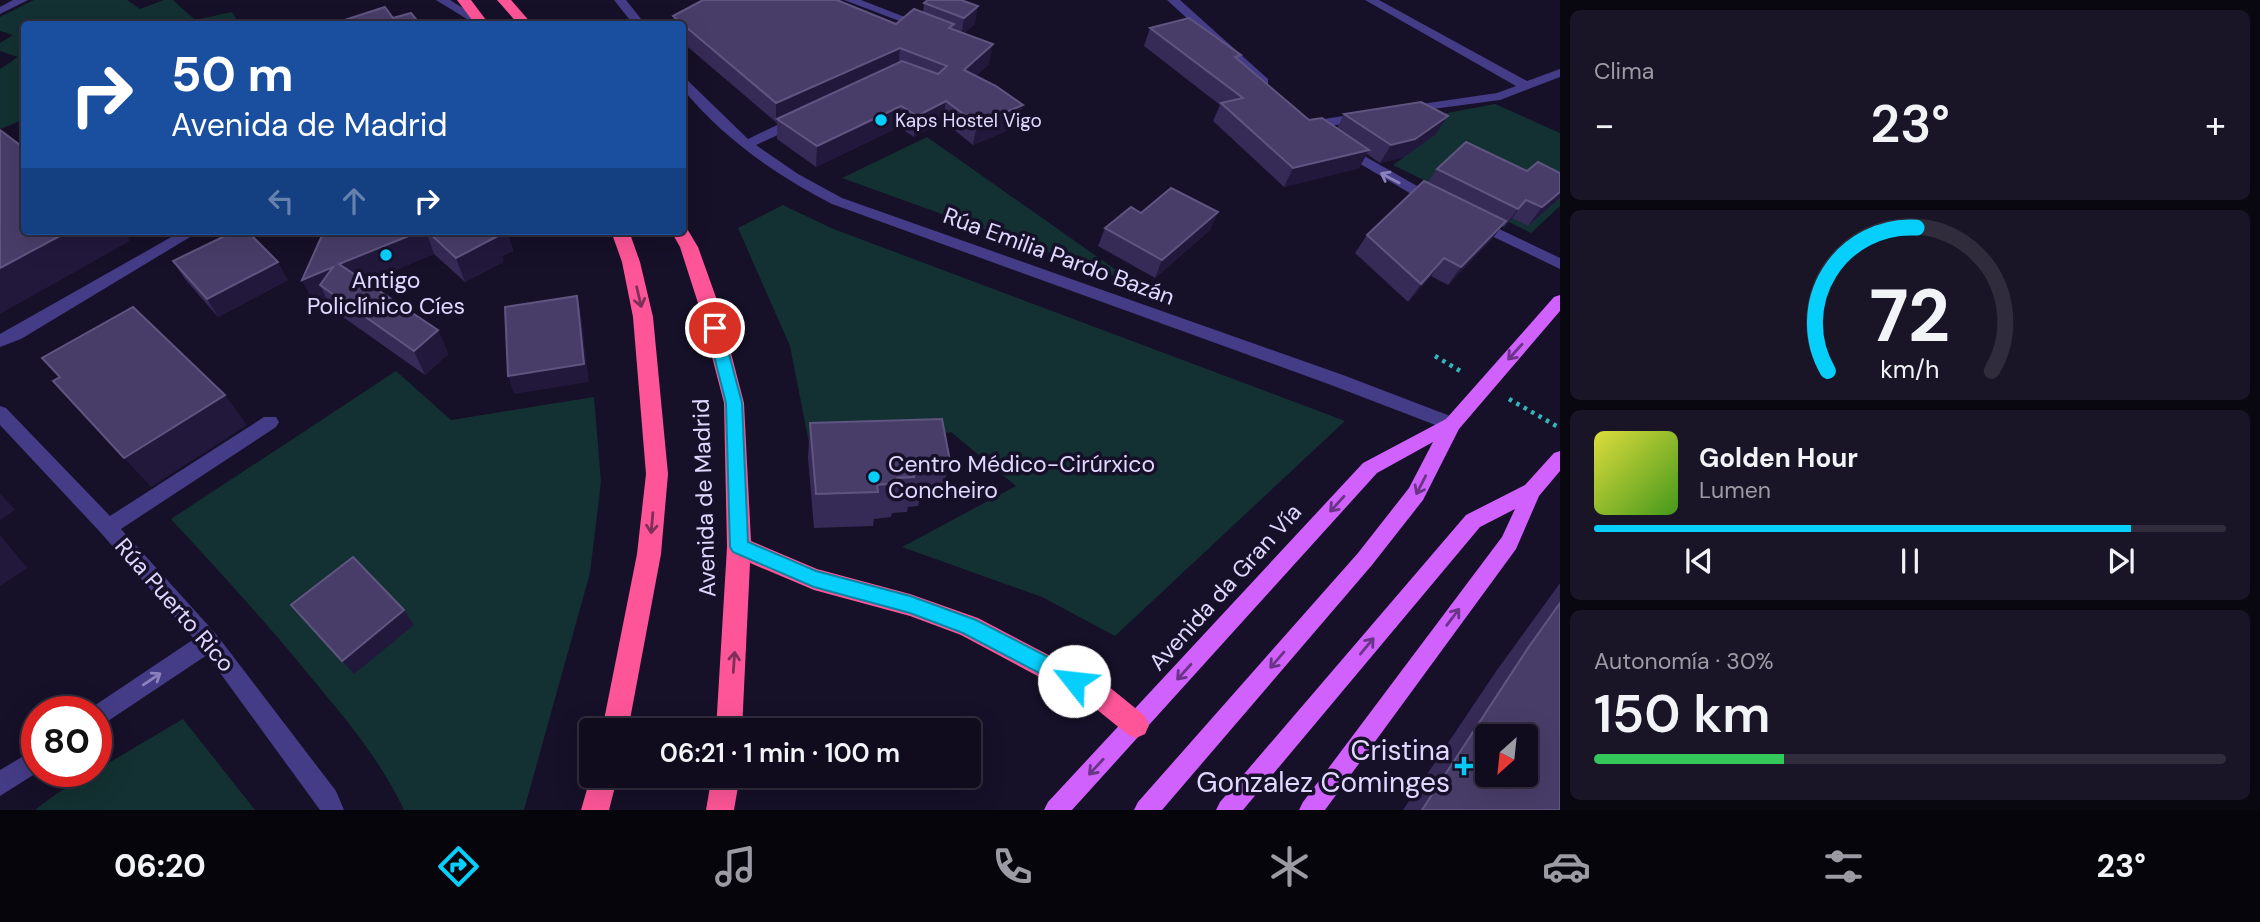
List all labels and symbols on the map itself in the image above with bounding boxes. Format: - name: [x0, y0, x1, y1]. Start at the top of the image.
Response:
- place label: Kaps Hostel Vigo: [895, 108, 1042, 133]
- marker: Kaps Hostel Vigo: [873, 112, 889, 128]
- one-way arrow: [1380, 171, 1401, 184]
- street label: Rúa Emilia Pardo Bazán: [939, 200, 1179, 312]
- marker: Antigo Policlínico Cíes: [378, 247, 394, 263]
- place label: Antigo Policlínico Cíes: [307, 265, 465, 321]
- one-way arrow: [632, 285, 646, 308]
- pin: [685, 298, 745, 358]
- one-way arrow: [1507, 343, 1523, 361]
- street label: Avenida de Madrid: [686, 398, 722, 598]
- place label: Centro Médico-Cirúrxico Concheiro: [888, 449, 1155, 505]
- marker: Centro Médico-Cirúrxico Concheiro: [866, 469, 882, 485]
- one-way arrow: [1414, 474, 1428, 494]
- one-way arrow: [1329, 495, 1345, 513]
- street label: Avenida da Gran Vía: [1142, 497, 1308, 677]
- one-way arrow: [645, 511, 658, 534]
- street label: Rúa Puerto Rico: [109, 532, 241, 678]
- one-way arrow: [1446, 609, 1461, 627]
- one-way arrow: [1359, 637, 1375, 655]
- position arrow: [1037, 644, 1111, 718]
- one-way arrow: [728, 651, 741, 673]
- one-way arrow: [1269, 651, 1285, 669]
- one-way arrow: [1175, 663, 1192, 680]
- one-way arrow: [142, 672, 162, 686]
- speed limit sign: 80: [21, 696, 112, 787]
- north arrow: [1475, 724, 1538, 788]
- place label: Cristina Gonzalez Cominges: [1196, 732, 1450, 801]
- one-way arrow: [1088, 758, 1104, 776]
- marker: Cristina Gonzalez Cominges: [1456, 758, 1472, 774]

